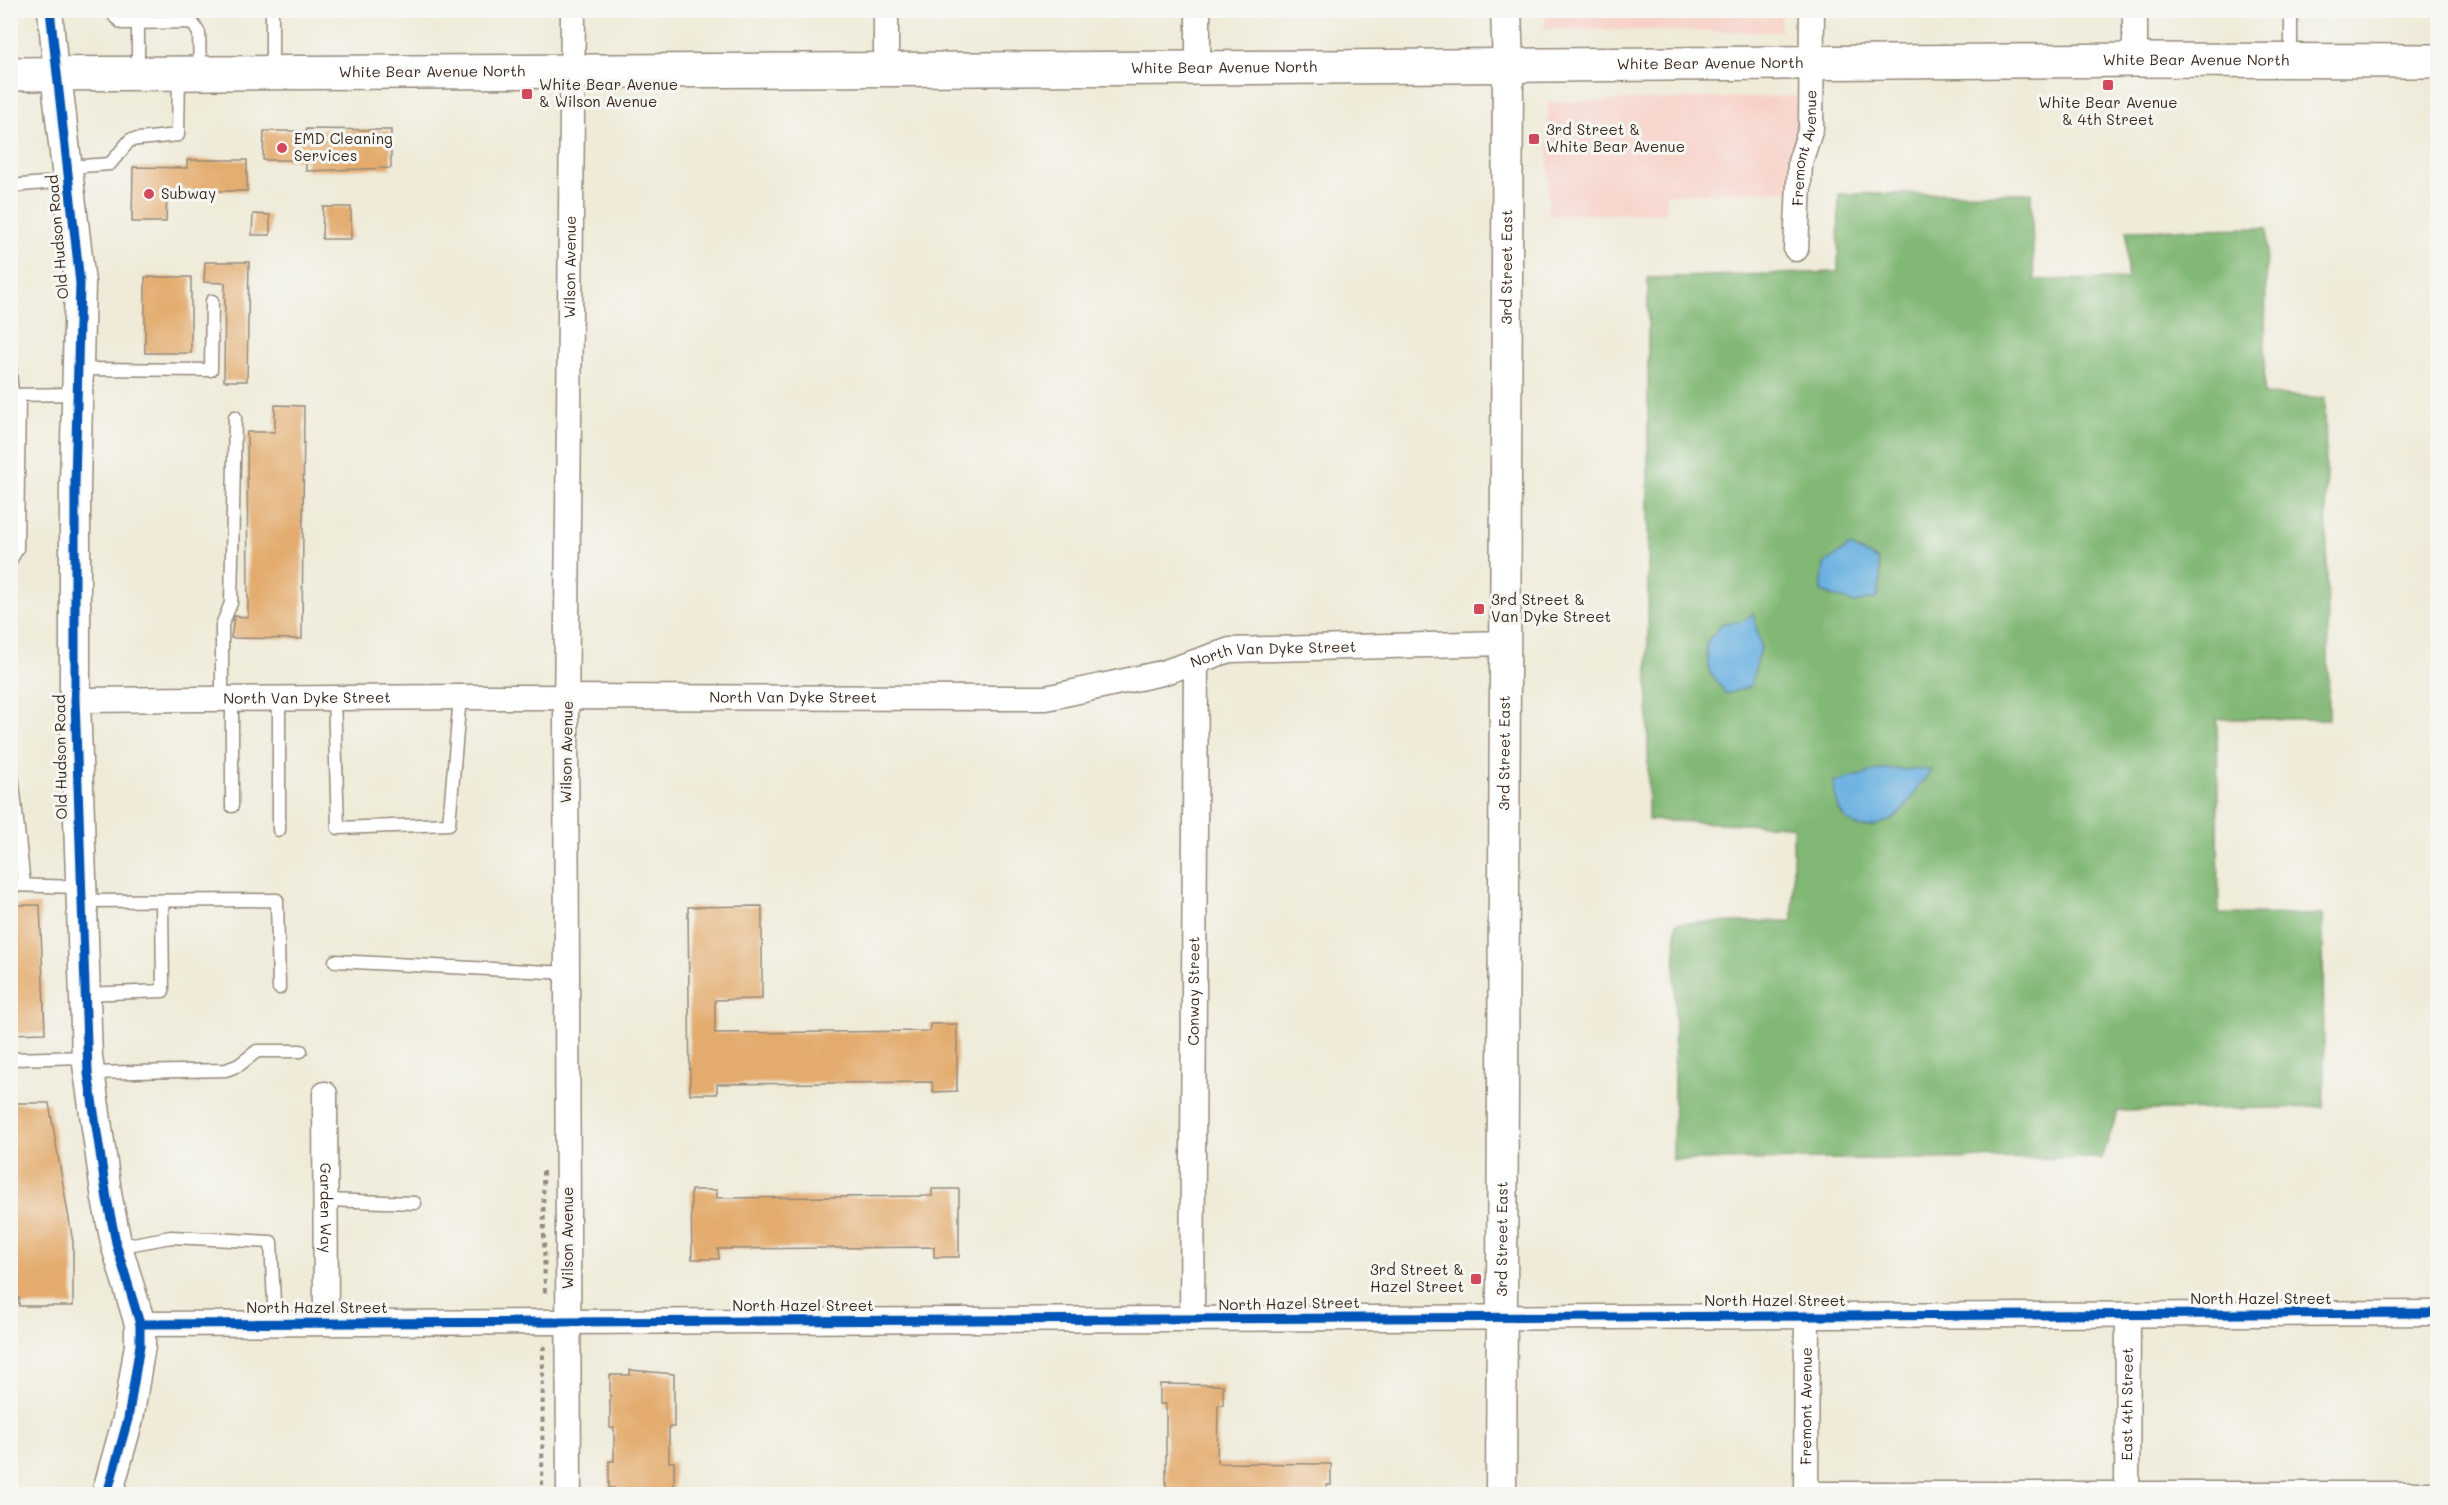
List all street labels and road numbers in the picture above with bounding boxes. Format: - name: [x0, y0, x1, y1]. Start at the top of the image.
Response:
- street label: White Bear Avenue North: [2103, 49, 2289, 70]
- street label: White Bear Avenue North: [1617, 52, 1803, 73]
- street label: White Bear Avenue North: [1131, 56, 1317, 77]
- street label: White Bear Avenue North: [339, 60, 525, 81]
- street label: Fremont Avenue: [1787, 90, 1820, 206]
- street label: Old Hudson Road: [42, 174, 72, 300]
- street label: 3rd Street East: [1496, 209, 1516, 325]
- street label: Wilson Avenue: [559, 216, 580, 319]
- street label: North Van Dyke Street: [1187, 636, 1357, 672]
- street label: North Van Dyke Street: [709, 686, 877, 707]
- street label: North Van Dyke Street: [223, 687, 391, 708]
- street label: Old Hudson Road: [49, 694, 71, 820]
- street label: 3rd Street East: [1493, 695, 1514, 811]
- street label: Wilson Avenue: [555, 700, 577, 804]
- street label: Conway Street: [1183, 936, 1203, 1046]
- street label: Garden Way: [316, 1163, 337, 1253]
- street label: 3rd Street East: [1491, 1181, 1512, 1297]
- street label: Wilson Avenue: [557, 1187, 577, 1289]
- street label: North Hazel Street: [2190, 1288, 2332, 1308]
- street label: North Hazel Street: [1704, 1290, 1846, 1310]
- street label: North Hazel Street: [1218, 1292, 1360, 1314]
- street label: North Hazel Street: [732, 1295, 874, 1315]
- street label: North Hazel Street: [246, 1297, 388, 1317]
- street label: Fremont Avenue: [1795, 1347, 1816, 1465]
- street label: East 4th Street: [2116, 1347, 2137, 1461]

